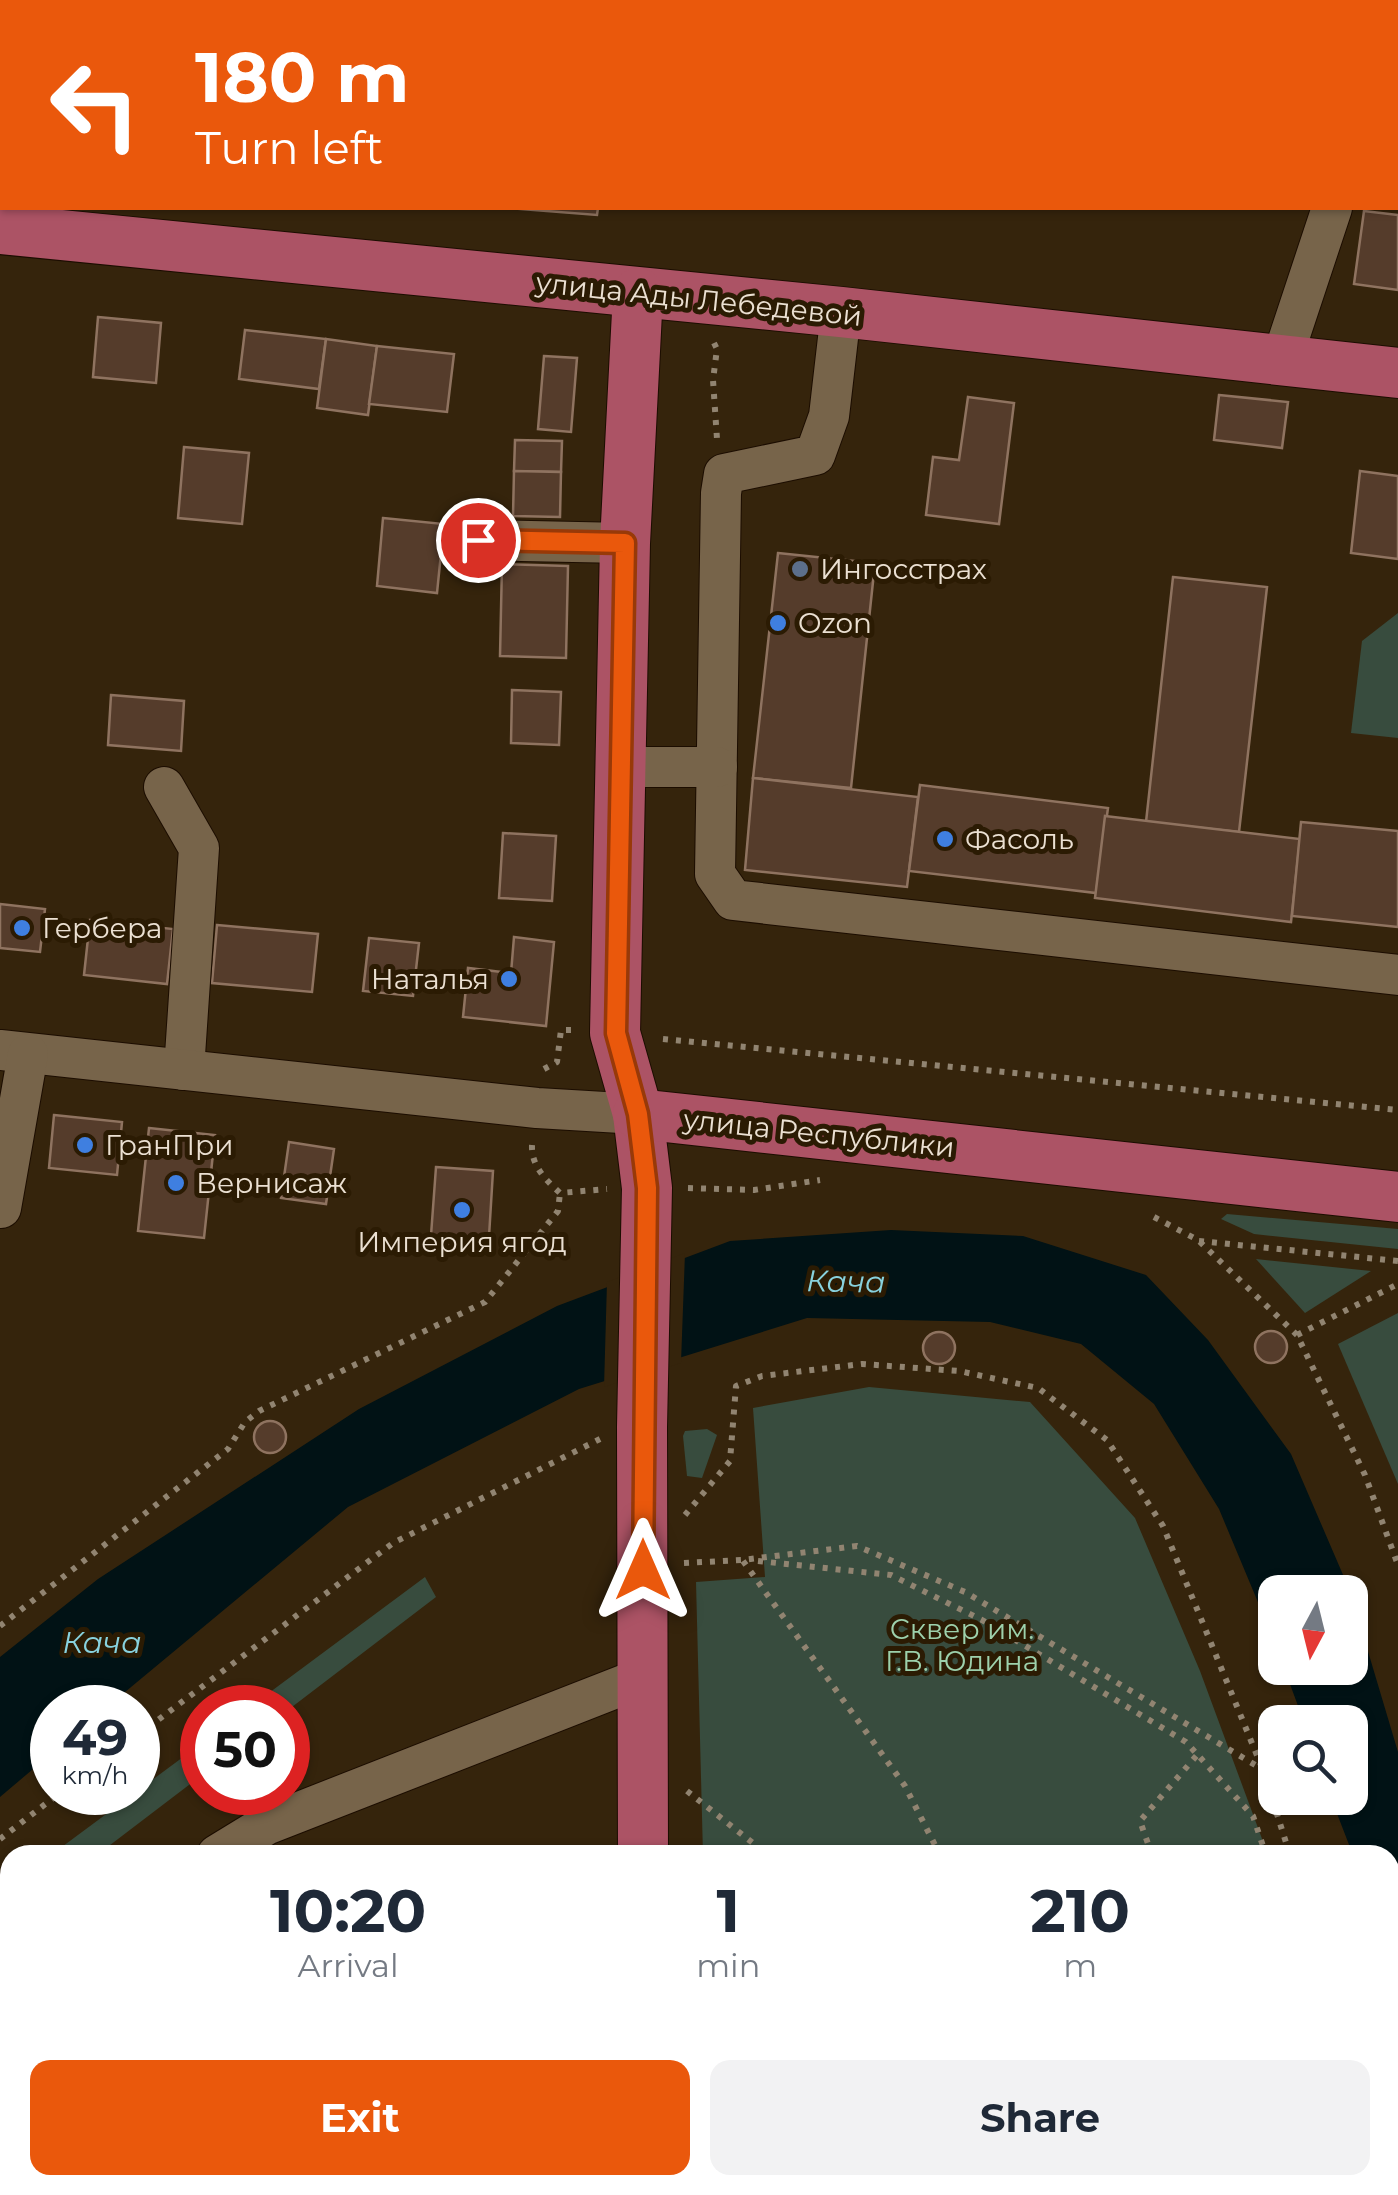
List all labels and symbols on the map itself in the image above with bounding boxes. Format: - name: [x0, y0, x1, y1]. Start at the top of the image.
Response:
- street label: улица Ады Лебедевой: [533, 265, 864, 333]
- pin: [436, 498, 521, 583]
- place label: Ингосстрах: [820, 552, 987, 586]
- marker: Ингосстрах: [789, 558, 811, 580]
- place label: Ozon: [798, 606, 872, 640]
- marker: Ozon: [767, 612, 789, 634]
- place label: Фасоль: [965, 822, 1074, 856]
- marker: Фасоль: [934, 828, 956, 850]
- place label: Гербера: [42, 911, 162, 945]
- marker: Гербера: [11, 917, 33, 939]
- place label: Наталья: [371, 962, 489, 996]
- marker: Наталья: [498, 968, 520, 990]
- street label: улица Республики: [681, 1102, 956, 1164]
- place label: ГранПри: [105, 1128, 234, 1162]
- marker: ГранПри: [74, 1134, 96, 1156]
- place label: Вернисаж: [196, 1166, 347, 1200]
- marker: Вернисаж: [165, 1172, 187, 1194]
- marker: Империя ягод: [451, 1199, 473, 1221]
- place label: Империя ягод: [357, 1225, 567, 1259]
- water label: Кача: [806, 1262, 886, 1301]
- position arrow: [591, 1518, 695, 1622]
- north arrow: [1258, 1575, 1368, 1685]
- park label: Сквер им. Г.В. Юдина: [885, 1612, 1039, 1678]
- water label: Кача: [62, 1624, 142, 1661]
- speed limit sign: 50: [180, 1685, 310, 1815]

